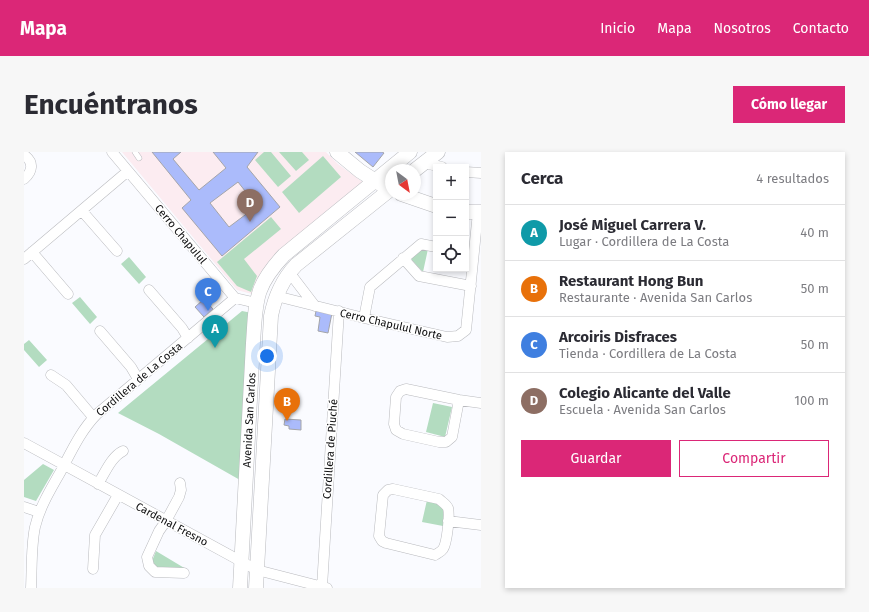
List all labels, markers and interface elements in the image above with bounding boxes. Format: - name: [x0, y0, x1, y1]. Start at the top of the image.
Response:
- text: Mapa: [20, 17, 67, 40]
- text: Inicio: [600, 20, 635, 37]
- text: Mapa: [657, 20, 692, 37]
- text: Nosotros: [714, 20, 771, 37]
- text: Contacto: [793, 20, 849, 37]
- button: Cómo llegar: [733, 86, 845, 123]
- text: Encuéntranos: [24, 88, 198, 121]
- north arrow: [385, 164, 421, 200]
- map controls: [433, 164, 469, 272]
- button: +: [433, 164, 469, 200]
- text: Cerca: [521, 168, 563, 189]
- text: 4 resultados: [756, 171, 829, 186]
- pin: D: [237, 189, 263, 222]
- button: −: [433, 200, 469, 236]
- street label: Cerro Chapulul: [152, 202, 209, 267]
- text: José Miguel Carrera V.: [559, 216, 706, 234]
- text: A: [530, 225, 538, 240]
- text: 40 m: [800, 225, 829, 240]
- text: Lugar · Cordillera de La Costa: [559, 234, 729, 249]
- button: locate: [433, 236, 469, 272]
- text: Restaurant Hong Bun: [559, 272, 703, 290]
- pin: C: [195, 278, 221, 311]
- text: B: [530, 281, 538, 296]
- text: 50 m: [801, 281, 829, 296]
- text: Restaurante · Avenida San Carlos: [559, 290, 752, 305]
- street label: Cerro Chapulul Norte: [338, 306, 443, 343]
- pin: A: [202, 315, 228, 348]
- text: Arcoiris Disfraces: [559, 328, 677, 346]
- text: C: [530, 337, 538, 352]
- text: 50 m: [801, 337, 829, 352]
- street label: Cordillera de La Costa: [94, 340, 185, 419]
- your location: [257, 346, 277, 366]
- text: Tienda · Cordillera de La Costa: [559, 346, 737, 361]
- street label: Avenida San Carlos: [241, 372, 258, 468]
- text: Colegio Alicante del Valle: [559, 384, 731, 402]
- pin: B: [274, 388, 300, 421]
- text: D: [530, 393, 538, 408]
- text: 100 m: [794, 393, 829, 408]
- street label: Cordillera de Piuché: [321, 399, 340, 499]
- text: Escuela · Avenida San Carlos: [559, 402, 726, 417]
- button: Guardar: [521, 440, 671, 477]
- button: Compartir: [679, 440, 829, 477]
- street label: Cardenal Fresno: [133, 500, 210, 549]

